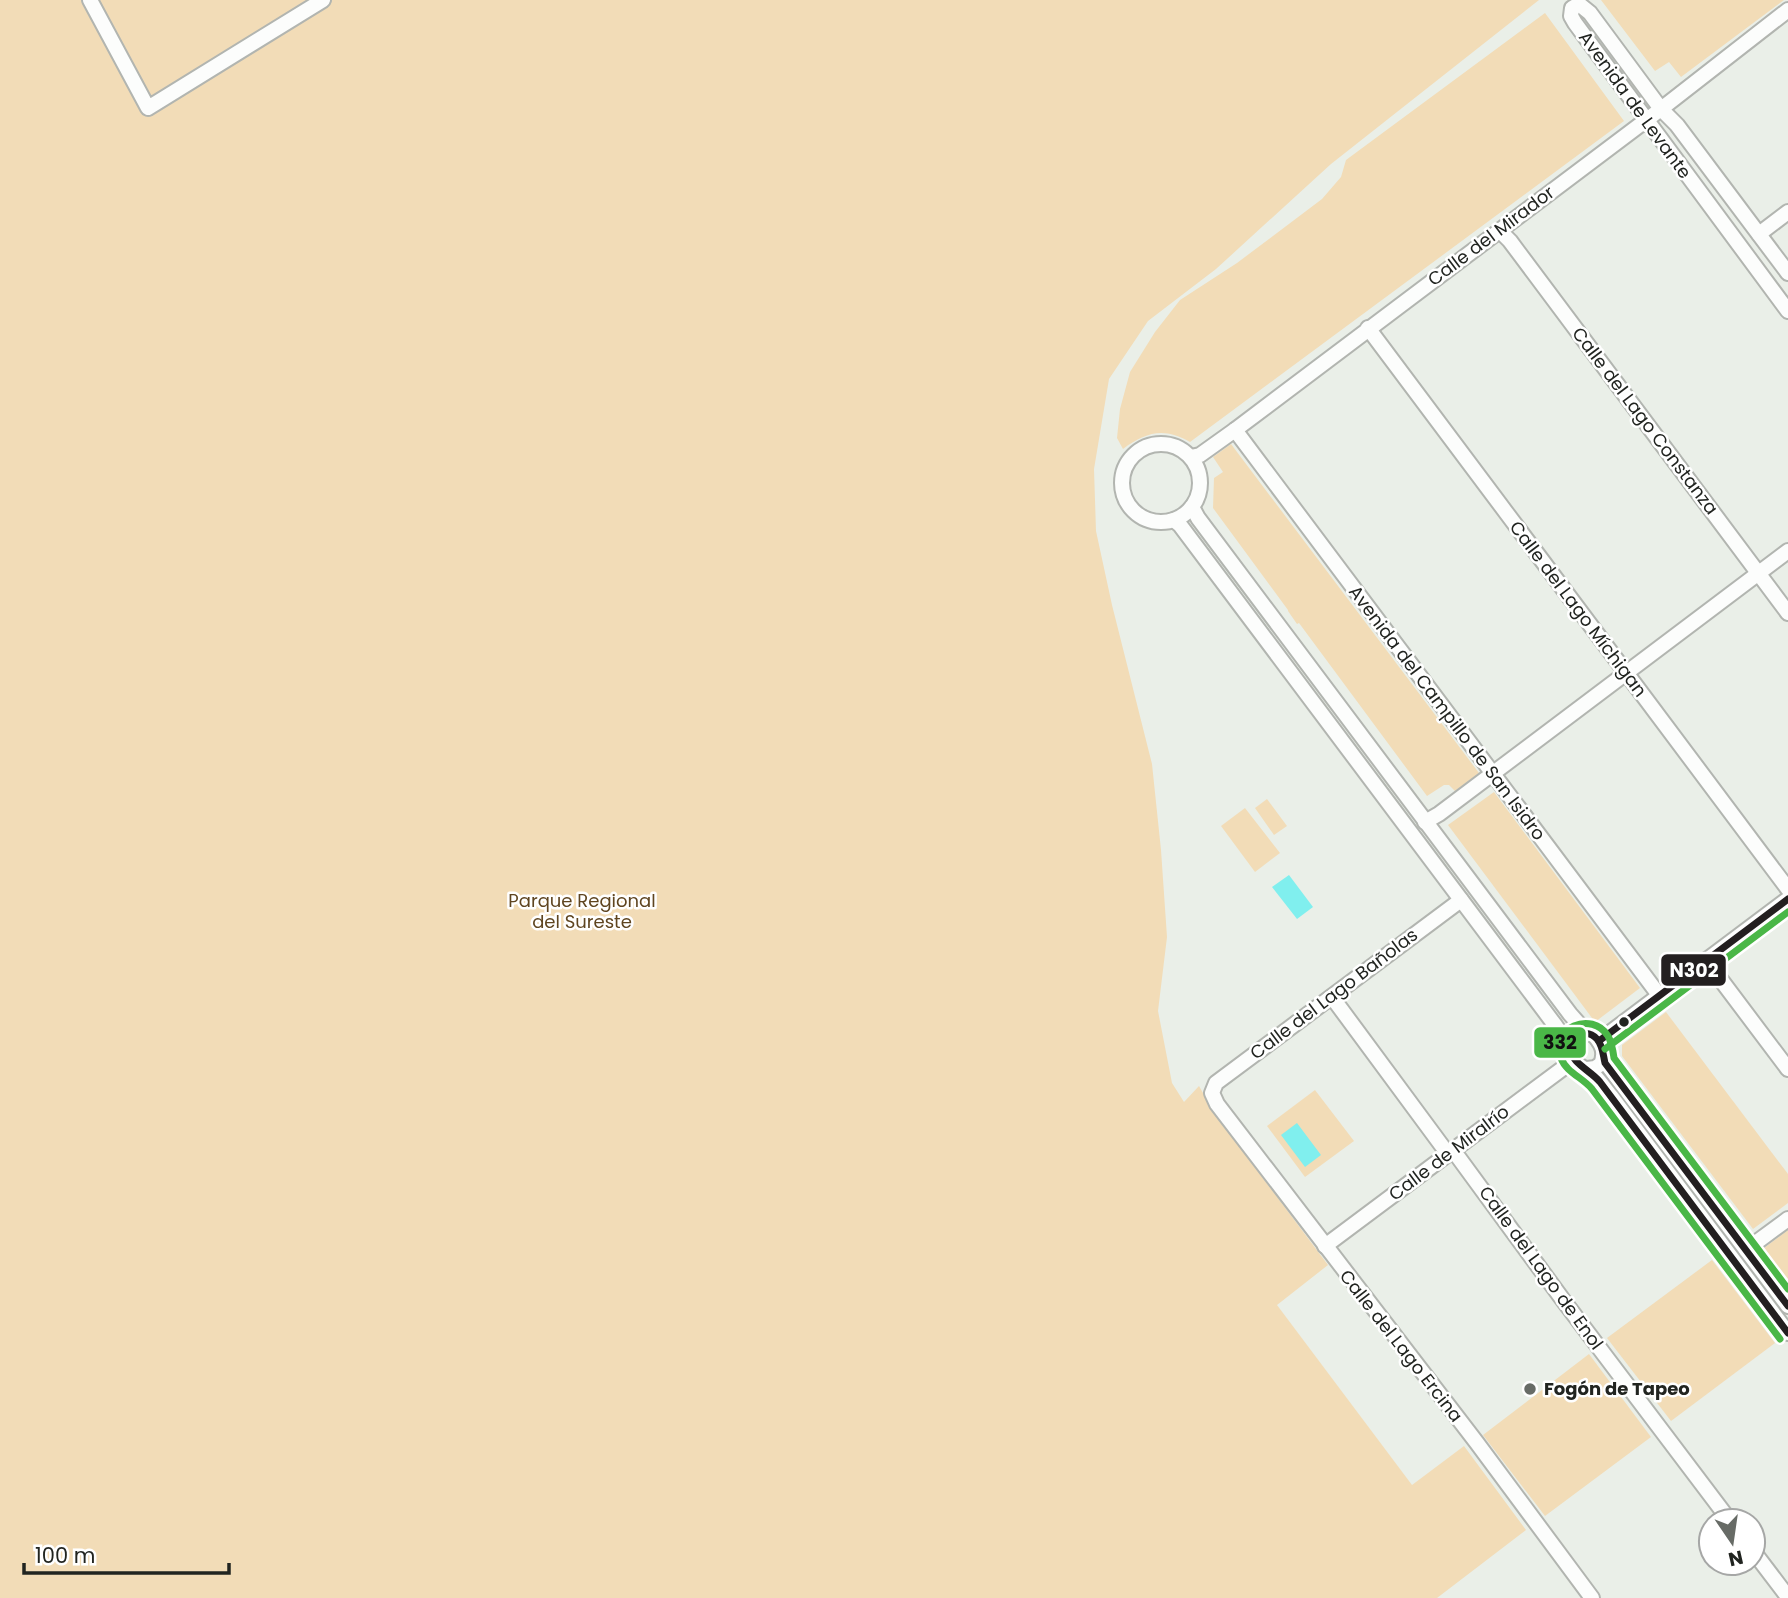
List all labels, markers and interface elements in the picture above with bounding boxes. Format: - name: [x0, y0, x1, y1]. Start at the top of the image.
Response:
- street label: Avenida de Levante: [1573, 26, 1698, 184]
- street label: Calle del Mirador: [1422, 180, 1559, 292]
- street label: Calle del Lago Constanza: [1567, 322, 1724, 520]
- street label: Calle del Lago Míchigan: [1504, 516, 1653, 702]
- street label: Avenida del Campillo de San Isidro: [1343, 580, 1552, 845]
- park label: Parque Regional del Sureste: [508, 888, 656, 934]
- street label: Calle del Lago Bañolas: [1245, 922, 1423, 1065]
- line badge: N302: [1660, 953, 1727, 987]
- text: N302: [1669, 957, 1719, 984]
- unlabelled marker: [1617, 1015, 1631, 1029]
- line badge: 332: [1533, 1026, 1587, 1059]
- text: 332: [1543, 1029, 1577, 1056]
- street label: Calle de Miralrío: [1383, 1099, 1514, 1206]
- street label: Calle del Lago de Enol: [1473, 1181, 1609, 1355]
- street label: Calle del Lago Ercina: [1334, 1264, 1469, 1427]
- place label: Fogón de Tapeo: [1544, 1376, 1690, 1401]
- marker: Fogón de Tapeo: [1522, 1381, 1538, 1397]
- north arrow: [1697, 1507, 1767, 1577]
- scale bar: [24, 1532, 229, 1576]
- text: 100 m: [35, 1541, 95, 1570]
- text: N: [1726, 1543, 1746, 1573]

